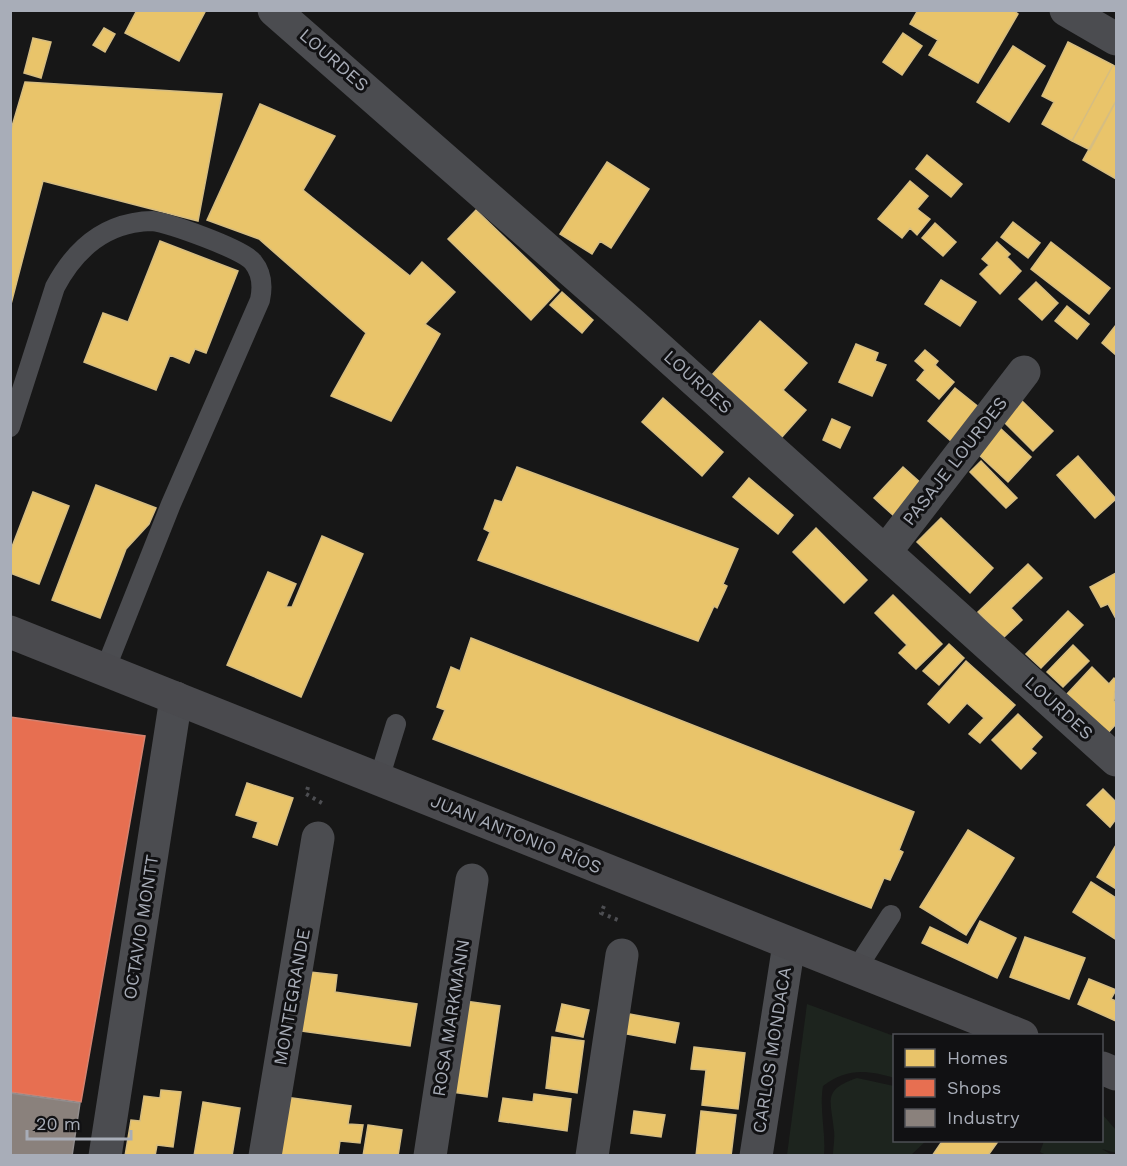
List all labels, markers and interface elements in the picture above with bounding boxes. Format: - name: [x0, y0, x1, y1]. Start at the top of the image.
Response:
- street label: LOURDES: [296, 24, 373, 95]
- street label: LOURDES: [660, 346, 737, 418]
- street label: PASAJE LOURDES: [898, 392, 1011, 529]
- street label: LOURDES: [1021, 672, 1098, 744]
- street label: JUAN ANTONIO RÍOS: [428, 790, 605, 877]
- street label: OCTAVIO MONTT: [119, 853, 162, 1001]
- street label: MONTEGRANDE: [269, 927, 314, 1067]
- street label: ROSA MARKMANN: [428, 938, 473, 1098]
- street label: CARLOS MONDACA: [748, 965, 795, 1135]
- legend: [893, 1034, 1103, 1142]
- text: Homes: [947, 1047, 1008, 1068]
- text: Shops: [947, 1077, 1001, 1098]
- scale bar: [27, 1103, 130, 1141]
- text: Industry: [947, 1107, 1020, 1128]
- text: 20 m: [36, 1113, 81, 1134]

